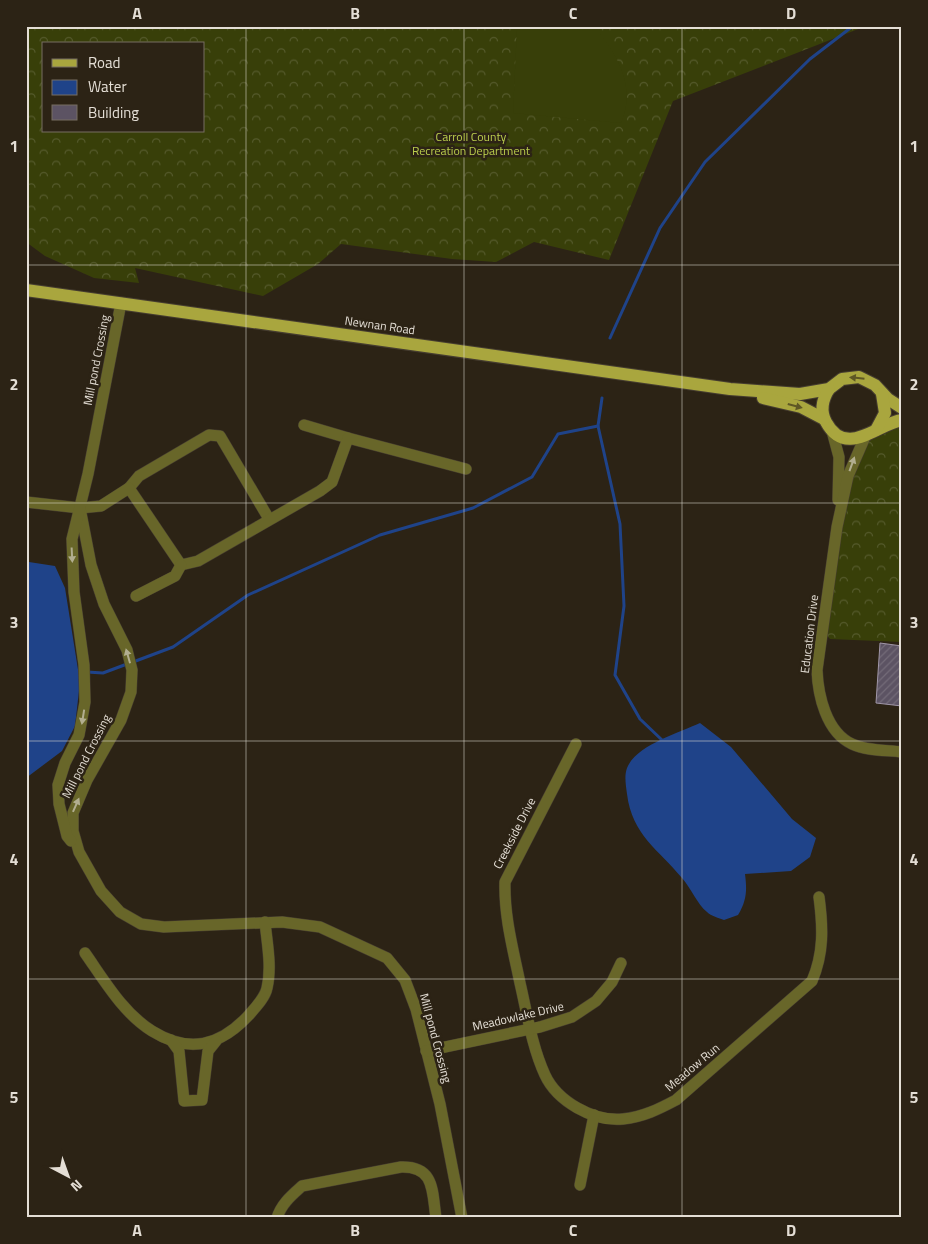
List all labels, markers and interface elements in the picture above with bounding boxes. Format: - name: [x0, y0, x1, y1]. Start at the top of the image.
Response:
- text: A: [132, 1, 142, 25]
- text: B: [350, 1, 360, 25]
- text: C: [569, 1, 578, 25]
- text: D: [786, 1, 796, 25]
- legend: [42, 42, 205, 132]
- text: Road: [88, 51, 120, 74]
- text: Water: [88, 75, 127, 98]
- text: Building: [88, 101, 139, 124]
- park label: Carroll County Recreation Department: [412, 127, 531, 160]
- text: 1: [10, 134, 18, 158]
- text: 1: [910, 134, 918, 158]
- street label: Newnan Road: [344, 311, 416, 339]
- street label: Mill pond Crossing: [78, 313, 114, 407]
- text: 2: [10, 372, 18, 396]
- text: 2: [910, 372, 918, 396]
- one-way arrow: [848, 374, 864, 382]
- one-way arrow: [787, 402, 802, 410]
- one-way arrow: [848, 456, 856, 471]
- one-way arrow: [69, 548, 77, 564]
- street label: Education Drive: [795, 594, 823, 674]
- text: 3: [10, 610, 18, 634]
- text: 3: [910, 610, 918, 634]
- one-way arrow: [124, 648, 132, 663]
- one-way arrow: [79, 709, 87, 725]
- street label: Mill pond Crossing: [57, 711, 115, 801]
- street label: Creekside Drive: [488, 794, 540, 872]
- one-way arrow: [72, 797, 80, 812]
- text: 4: [10, 847, 19, 871]
- text: 4: [910, 847, 919, 871]
- street label: Mill pond Crossing: [415, 991, 457, 1085]
- street label: Meadowlake Drive: [470, 996, 566, 1036]
- street label: Meadow Run: [660, 1038, 724, 1096]
- text: 5: [10, 1085, 19, 1109]
- text: 5: [910, 1085, 919, 1109]
- north arrow: [42, 1152, 92, 1202]
- text: N: [66, 1175, 87, 1197]
- text: A: [132, 1218, 142, 1242]
- text: B: [350, 1218, 360, 1242]
- text: C: [569, 1218, 578, 1242]
- text: D: [786, 1218, 796, 1242]

